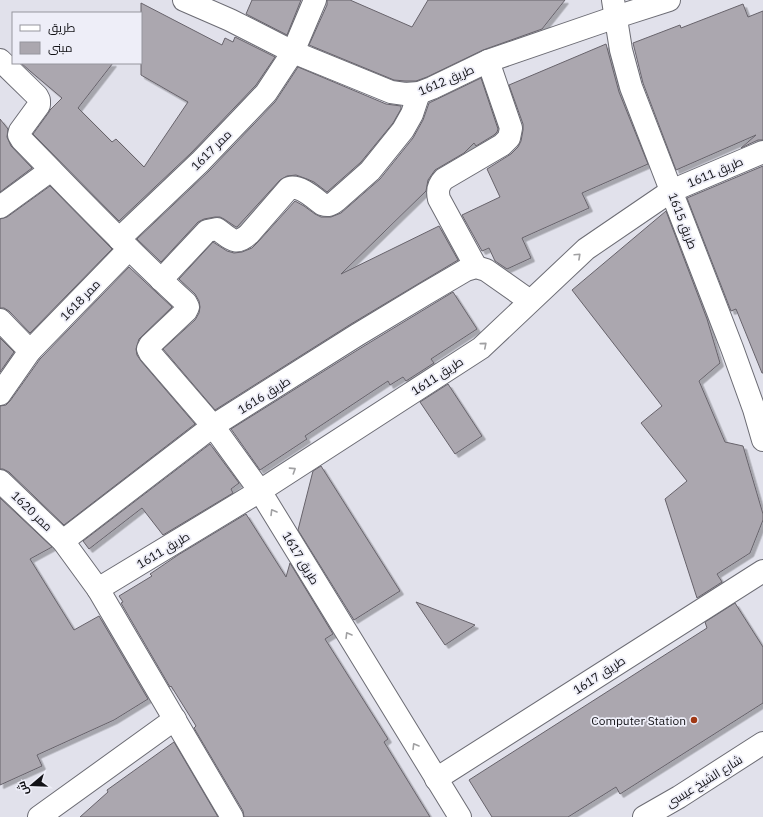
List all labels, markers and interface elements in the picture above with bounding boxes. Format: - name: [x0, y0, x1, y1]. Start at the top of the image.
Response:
- legend: [12, 12, 142, 64]
- text: طريق: [48, 20, 76, 35]
- text: مبنى: [48, 40, 73, 55]
- street label: طريق 1612: [416, 62, 476, 98]
- street label: ممر 1617: [188, 127, 234, 173]
- street label: طريق 1611: [685, 154, 745, 190]
- street label: طريق 1615: [665, 191, 701, 251]
- one-way arrow: [574, 254, 581, 261]
- street label: ممر 1618: [57, 276, 103, 324]
- one-way arrow: [479, 343, 486, 350]
- street label: طريق 1611: [408, 354, 466, 398]
- street label: طريق 1616: [235, 373, 293, 417]
- one-way arrow: [289, 467, 296, 475]
- street label: ممر 1620: [8, 488, 56, 534]
- one-way arrow: [270, 509, 277, 516]
- street label: طريق 1611: [134, 528, 192, 572]
- street label: طريق 1617: [279, 529, 323, 587]
- one-way arrow: [345, 632, 352, 639]
- street label: طريق 1617: [570, 653, 628, 697]
- place label: Computer Station: [591, 713, 686, 728]
- marker: Computer Station: [689, 715, 699, 725]
- one-way arrow: [413, 743, 420, 750]
- street label: شارع الشيخ عيسى: [663, 751, 746, 811]
- north arrow: [12, 765, 52, 805]
- text: ش: [14, 779, 31, 797]

